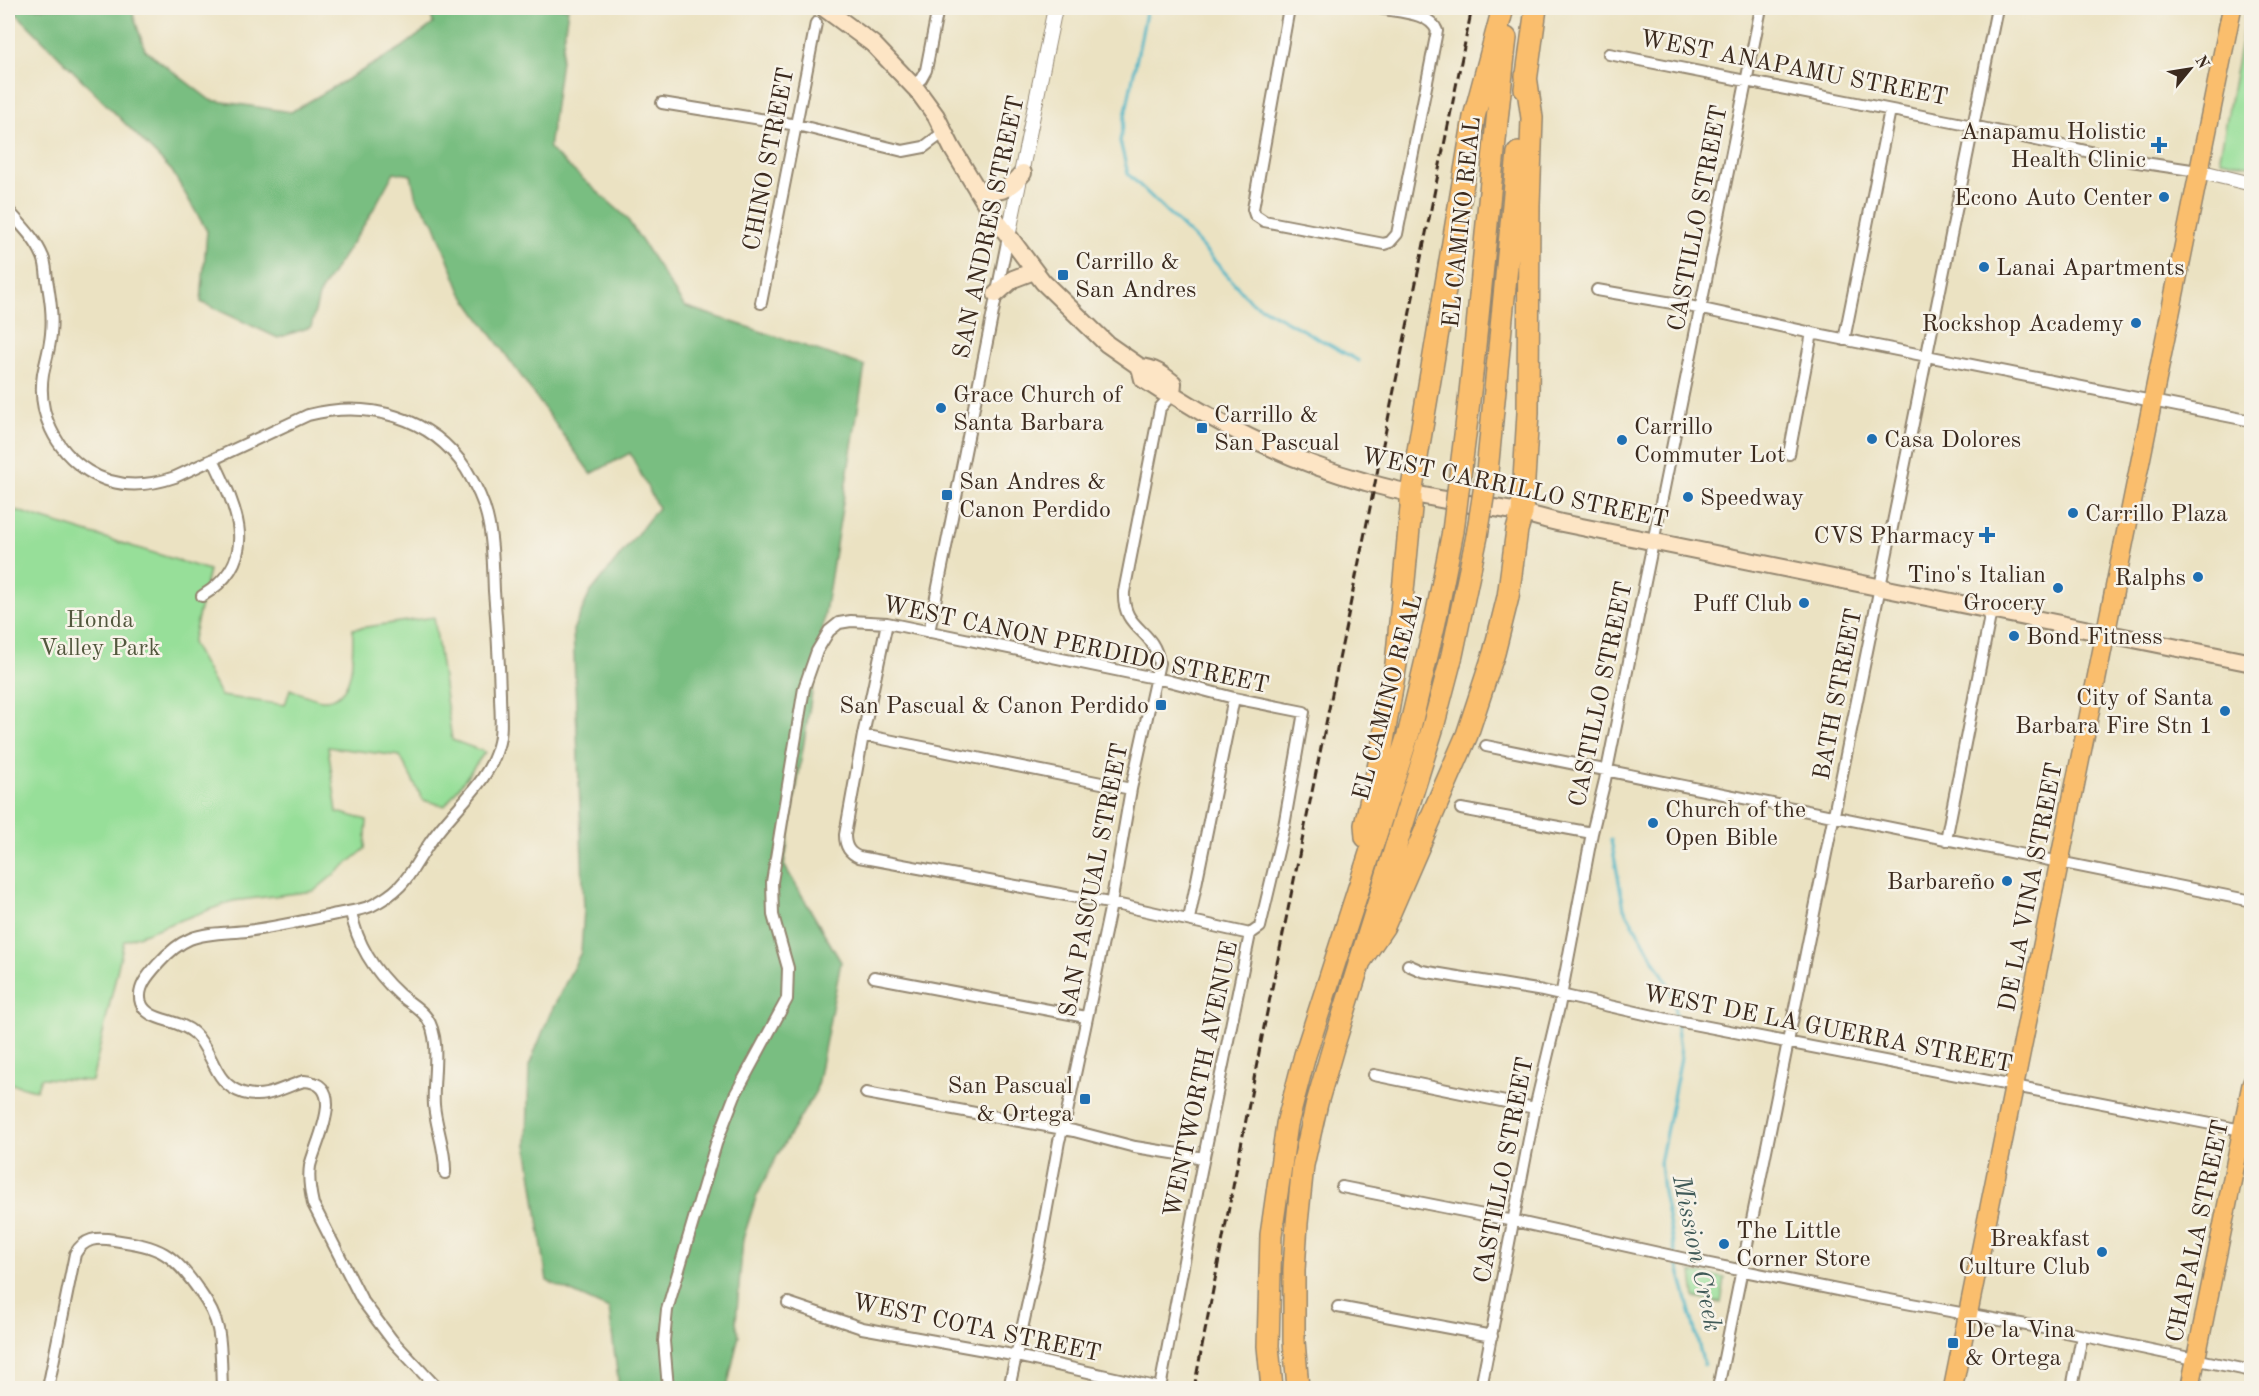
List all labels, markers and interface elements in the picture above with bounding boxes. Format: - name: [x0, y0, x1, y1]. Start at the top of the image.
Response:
- street label: WEST ANAPAMU STREET: [1638, 27, 1950, 111]
- north arrow: [2160, 39, 2220, 99]
- text: N: [2191, 53, 2212, 72]
- street label: CHINO STREET: [740, 66, 799, 253]
- street label: SAN ANDRES STREET: [950, 94, 1030, 361]
- street label: CASTILLO STREET: [1665, 103, 1733, 333]
- street label: EL CAMINO REAL: [1440, 115, 1486, 329]
- place label: Anapamu Holistic Health Clinic: [1960, 121, 2146, 173]
- marker: Anapamu Holistic Health Clinic: [2150, 136, 2168, 154]
- place label: Econo Auto Center: [1954, 187, 2152, 211]
- marker: Econo Auto Center: [2157, 190, 2171, 204]
- place label: Carrillo & San Andres: [1075, 251, 1197, 303]
- place label: Lanai Apartments: [1996, 257, 2185, 281]
- marker: Lanai Apartments: [1977, 260, 1991, 274]
- marker: Carrillo & San Andres: [1056, 268, 1070, 282]
- place label: Rockshop Academy: [1921, 313, 2124, 337]
- marker: Rockshop Academy: [2129, 316, 2143, 330]
- place label: Grace Church of Santa Barbara: [953, 384, 1123, 436]
- marker: Grace Church of Santa Barbara: [934, 401, 948, 415]
- place label: Carrillo & San Pascual: [1214, 404, 1340, 456]
- place label: Carrillo Commuter Lot: [1634, 416, 1785, 468]
- marker: Carrillo & San Pascual: [1195, 421, 1209, 435]
- place label: Casa Dolores: [1884, 429, 2021, 453]
- marker: Casa Dolores: [1865, 432, 1879, 446]
- marker: Carrillo Commuter Lot: [1615, 433, 1629, 447]
- street label: WEST CARRILLO STREET: [1359, 445, 1670, 533]
- place label: San Andres & Canon Perdido: [959, 471, 1111, 523]
- place label: Speedway: [1700, 487, 1804, 511]
- marker: San Andres & Canon Perdido: [940, 488, 954, 502]
- marker: Speedway: [1681, 490, 1695, 504]
- place label: Carrillo Plaza: [2085, 503, 2228, 527]
- marker: Carrillo Plaza: [2066, 506, 2080, 520]
- place label: CVS Pharmacy: [1814, 525, 1975, 549]
- marker: CVS Pharmacy: [1980, 528, 1994, 542]
- place label: Tino's Italian Grocery: [1907, 564, 2046, 616]
- place label: Ralphs: [2115, 567, 2186, 591]
- marker: Ralphs: [2191, 570, 2205, 584]
- street label: CASTILLO STREET: [1566, 580, 1638, 809]
- marker: Tino's Italian Grocery: [2051, 581, 2065, 595]
- street label: EL CAMINO REAL: [1350, 592, 1428, 803]
- street label: WEST CANON PERDIDO STREET: [880, 593, 1271, 699]
- place label: Puff Club: [1693, 593, 1792, 617]
- marker: Puff Club: [1797, 596, 1811, 610]
- street label: BATH STREET: [1811, 607, 1867, 782]
- park label: Honda Valley Park: [39, 609, 161, 661]
- place label: Bond Fitness: [2026, 626, 2163, 650]
- marker: Bond Fitness: [2007, 629, 2021, 643]
- place label: City of Santa Barbara Fire Stn 1: [2015, 687, 2213, 739]
- place label: San Pascual & Canon Perdido: [839, 695, 1149, 719]
- marker: San Pascual & Canon Perdido: [1154, 698, 1168, 712]
- marker: City of Santa Barbara Fire Stn 1: [2218, 704, 2232, 718]
- street label: SAN PASCUAL STREET: [1057, 741, 1133, 1019]
- street label: DE LA VINA STREET: [1996, 761, 2068, 1014]
- place label: Church of the Open Bible: [1665, 799, 1806, 851]
- marker: Church of the Open Bible: [1646, 816, 1660, 830]
- place label: Barbareño: [1887, 871, 1995, 895]
- marker: Barbareño: [2000, 874, 2014, 888]
- street label: WENTWORTH AVENUE: [1161, 939, 1243, 1220]
- street label: WEST DE LA GUERRA STREET: [1641, 982, 2014, 1078]
- street label: CASTILLO STREET: [1471, 1055, 1539, 1285]
- place label: San Pascual & Ortega: [947, 1075, 1073, 1127]
- marker: San Pascual & Ortega: [1078, 1092, 1092, 1106]
- street label: CHAPALA STREET: [2164, 1118, 2234, 1345]
- water label: Mission Creek: [1667, 1172, 1725, 1334]
- place label: The Little Corner Store: [1736, 1220, 1870, 1272]
- place label: Breakfast Culture Club: [1958, 1228, 2090, 1280]
- marker: The Little Corner Store: [1717, 1237, 1731, 1251]
- marker: Breakfast Culture Club: [2095, 1245, 2109, 1259]
- street label: WEST COTA STREET: [850, 1291, 1103, 1367]
- place label: De la Vina & Ortega: [1965, 1319, 2075, 1371]
- marker: De la Vina & Ortega: [1946, 1336, 1960, 1350]

